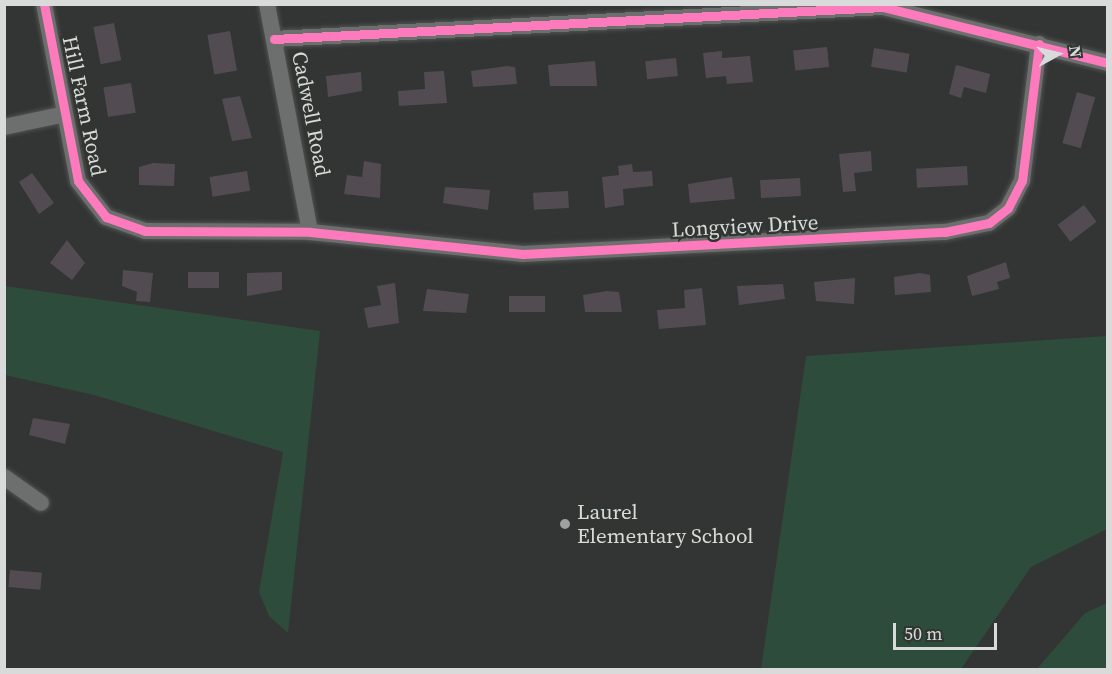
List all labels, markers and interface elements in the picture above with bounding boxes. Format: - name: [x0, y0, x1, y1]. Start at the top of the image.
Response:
- north arrow: [1028, 24, 1088, 84]
- street label: Hill Farm Road: [57, 34, 111, 178]
- text: N: [1064, 44, 1088, 59]
- street label: Cadwell Road: [287, 49, 335, 179]
- street label: Longview Drive: [671, 210, 819, 242]
- place label: Laurel Elementary School: [577, 499, 754, 549]
- marker: Laurel Elementary School: [558, 517, 572, 531]
- scale bar: [896, 611, 1000, 649]
- text: 50 m: [904, 621, 942, 646]

